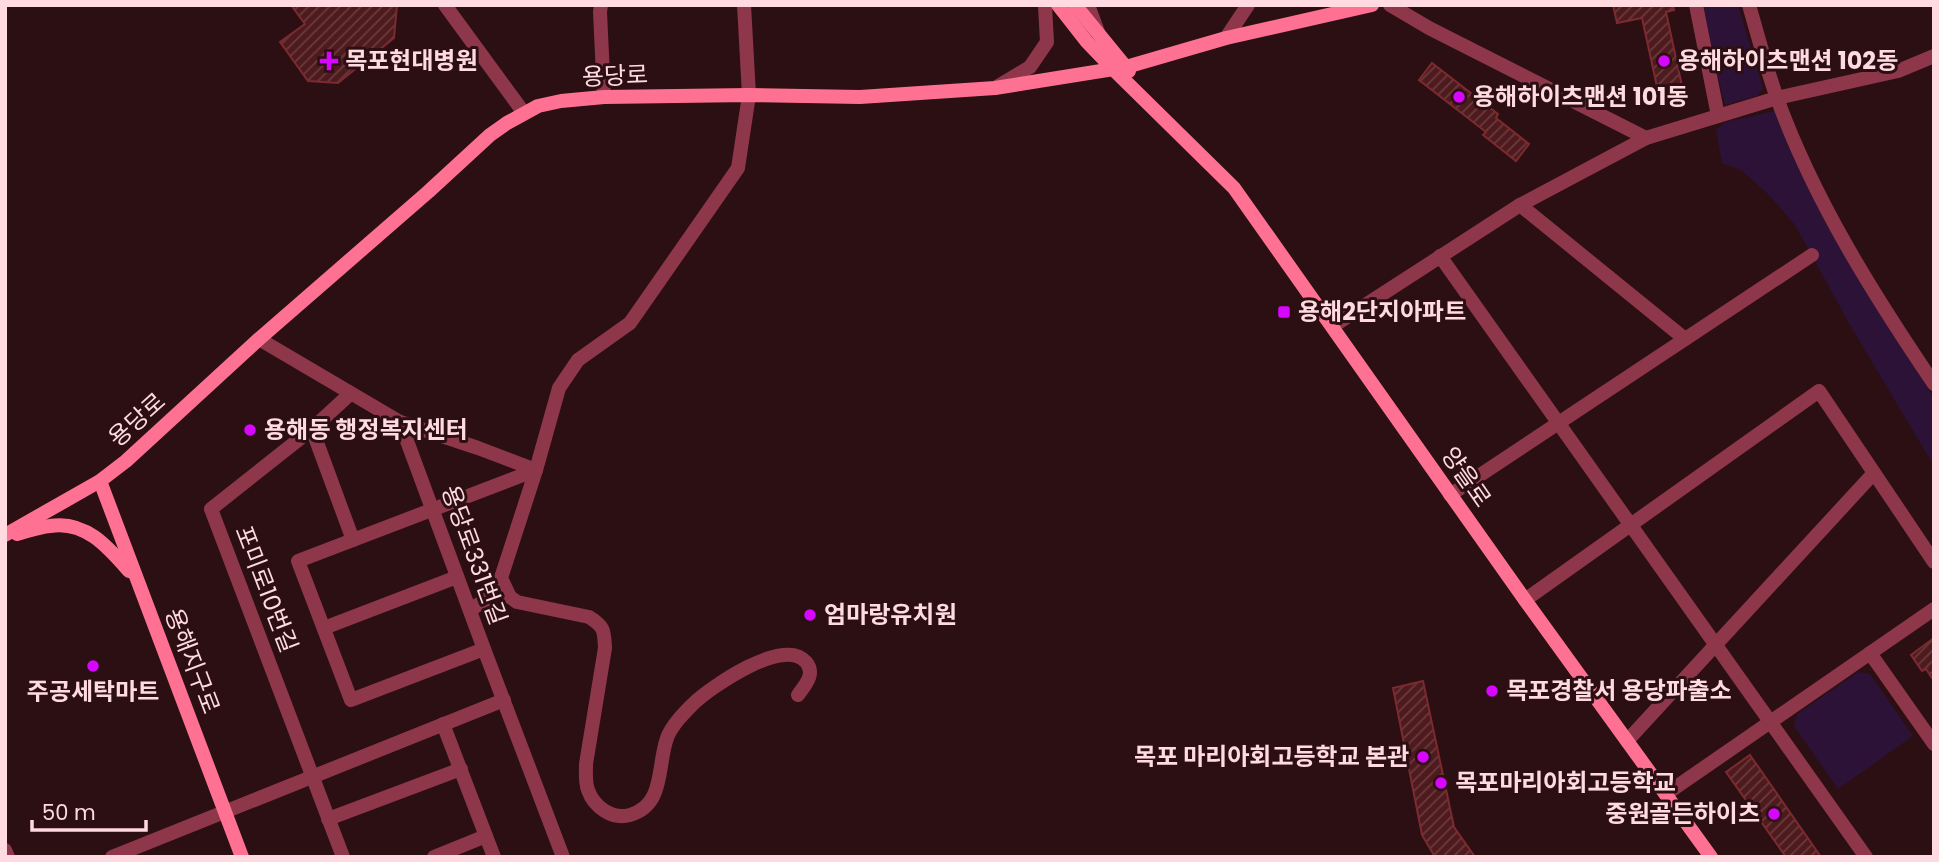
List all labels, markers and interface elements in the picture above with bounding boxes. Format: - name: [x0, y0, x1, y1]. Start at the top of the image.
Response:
- place label: 목포현대병원: [345, 44, 477, 77]
- place label: 용해하이츠맨션 102동: [1678, 44, 1898, 77]
- marker: 목포현대병원: [319, 51, 339, 71]
- marker: 용해하이츠맨션 102동: [1656, 53, 1672, 69]
- street label: 용당로: [581, 58, 649, 93]
- place label: 용해하이츠맨션 101동: [1473, 80, 1688, 113]
- marker: 용해하이츠맨션 101동: [1451, 89, 1467, 105]
- place label: 용해2단지아파트: [1298, 295, 1466, 328]
- marker: 용해2단지아파트: [1276, 304, 1292, 320]
- street label: 용당로: [101, 385, 172, 454]
- place label: 용해동 행정복지센터: [264, 413, 468, 446]
- marker: 용해동 행정복지센터: [242, 422, 258, 438]
- street label: 양을로: [1434, 440, 1499, 513]
- street label: 용당로331번길: [434, 480, 515, 629]
- street label: 포미로10번길: [227, 521, 306, 657]
- place label: 엄마랑유치원: [824, 598, 956, 631]
- street label: 용해지구로: [157, 603, 228, 718]
- marker: 엄마랑유치원: [802, 607, 818, 623]
- marker: 주공세탁마트: [85, 658, 101, 674]
- place label: 목포경찰서 용당파출소: [1506, 674, 1732, 707]
- place label: 주공세탁마트: [27, 675, 159, 708]
- marker: 목포경찰서 용당파출소: [1484, 683, 1500, 699]
- place label: 목포 마리아회고등학교 본관: [1134, 740, 1409, 773]
- marker: 목포 마리아회고등학교 본관: [1415, 749, 1431, 765]
- place label: 목포마리아회고등학교: [1455, 766, 1676, 799]
- marker: 목포마리아회고등학교: [1433, 775, 1449, 791]
- scale bar: [32, 788, 145, 832]
- place label: 중원골든하이츠: [1605, 797, 1760, 830]
- text: 50 m: [42, 798, 96, 827]
- marker: 중원골든하이츠: [1766, 806, 1782, 822]

